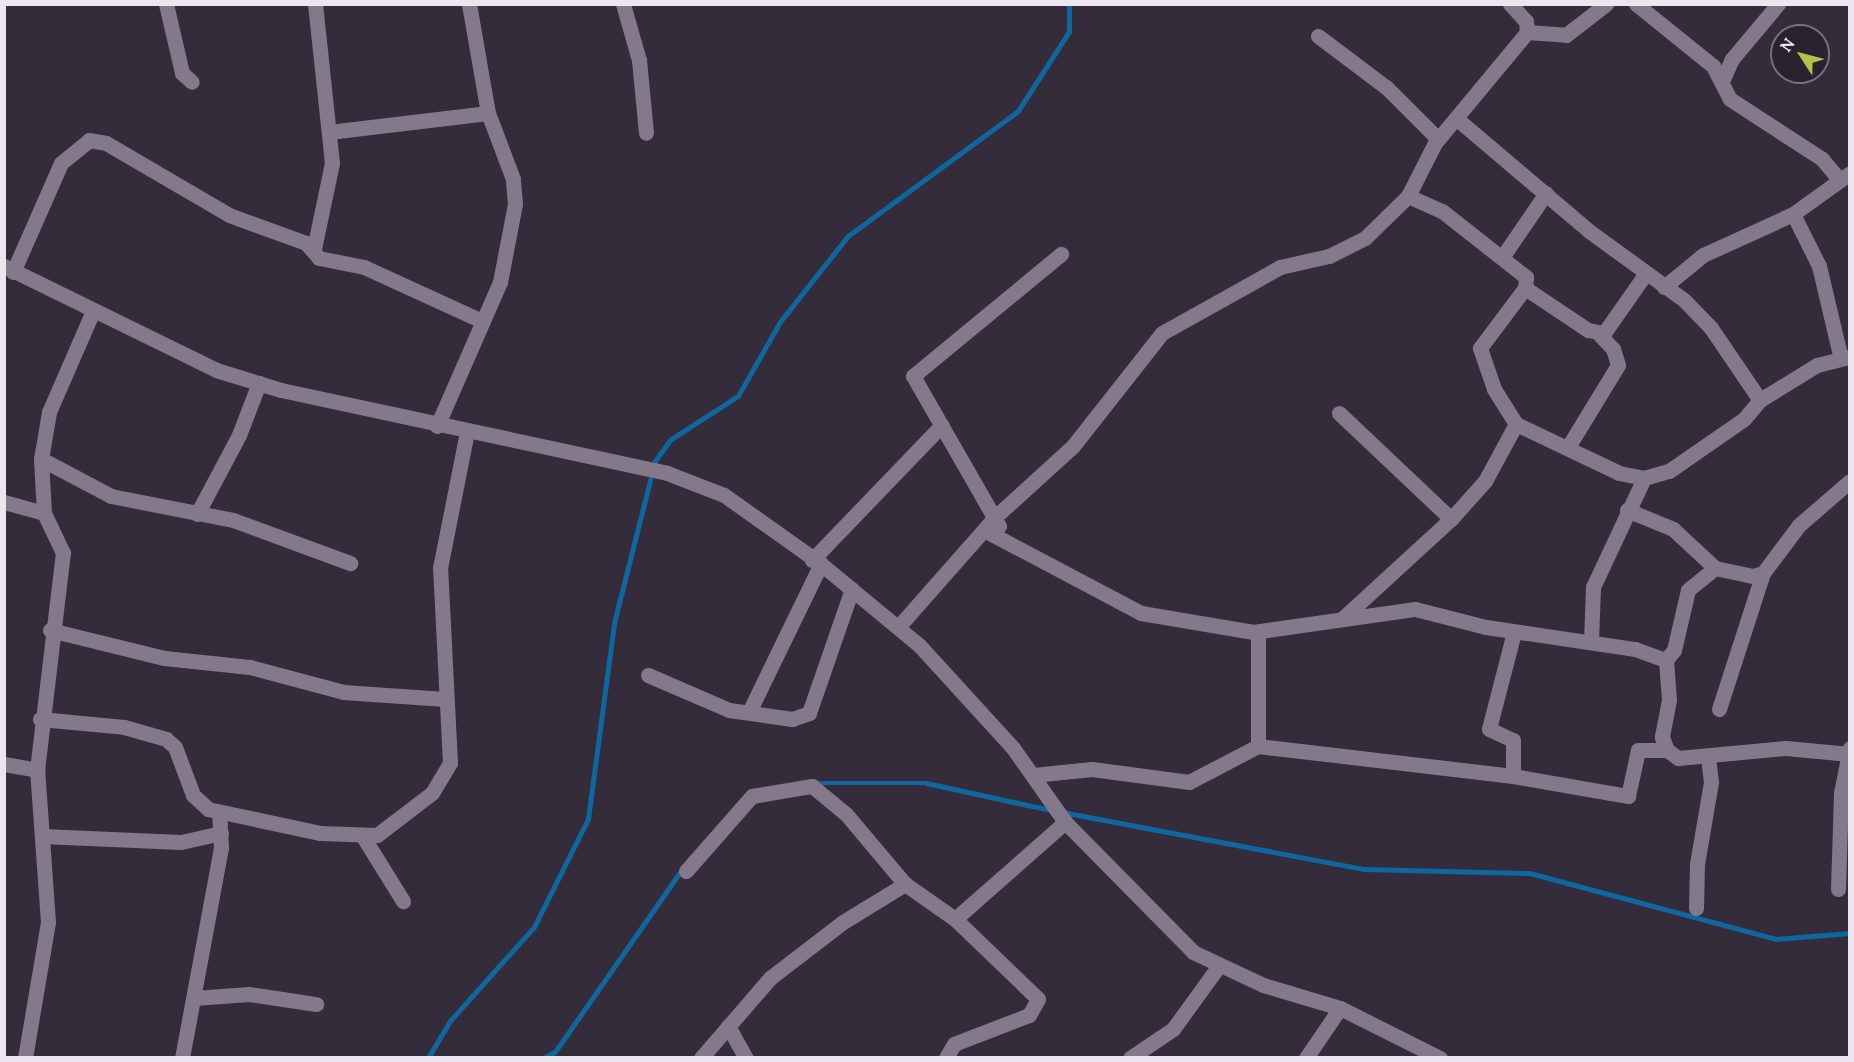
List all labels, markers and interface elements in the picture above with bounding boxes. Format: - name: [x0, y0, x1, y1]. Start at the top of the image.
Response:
- north arrow: [1770, 24, 1830, 84]
- text: N: [1775, 34, 1799, 55]

